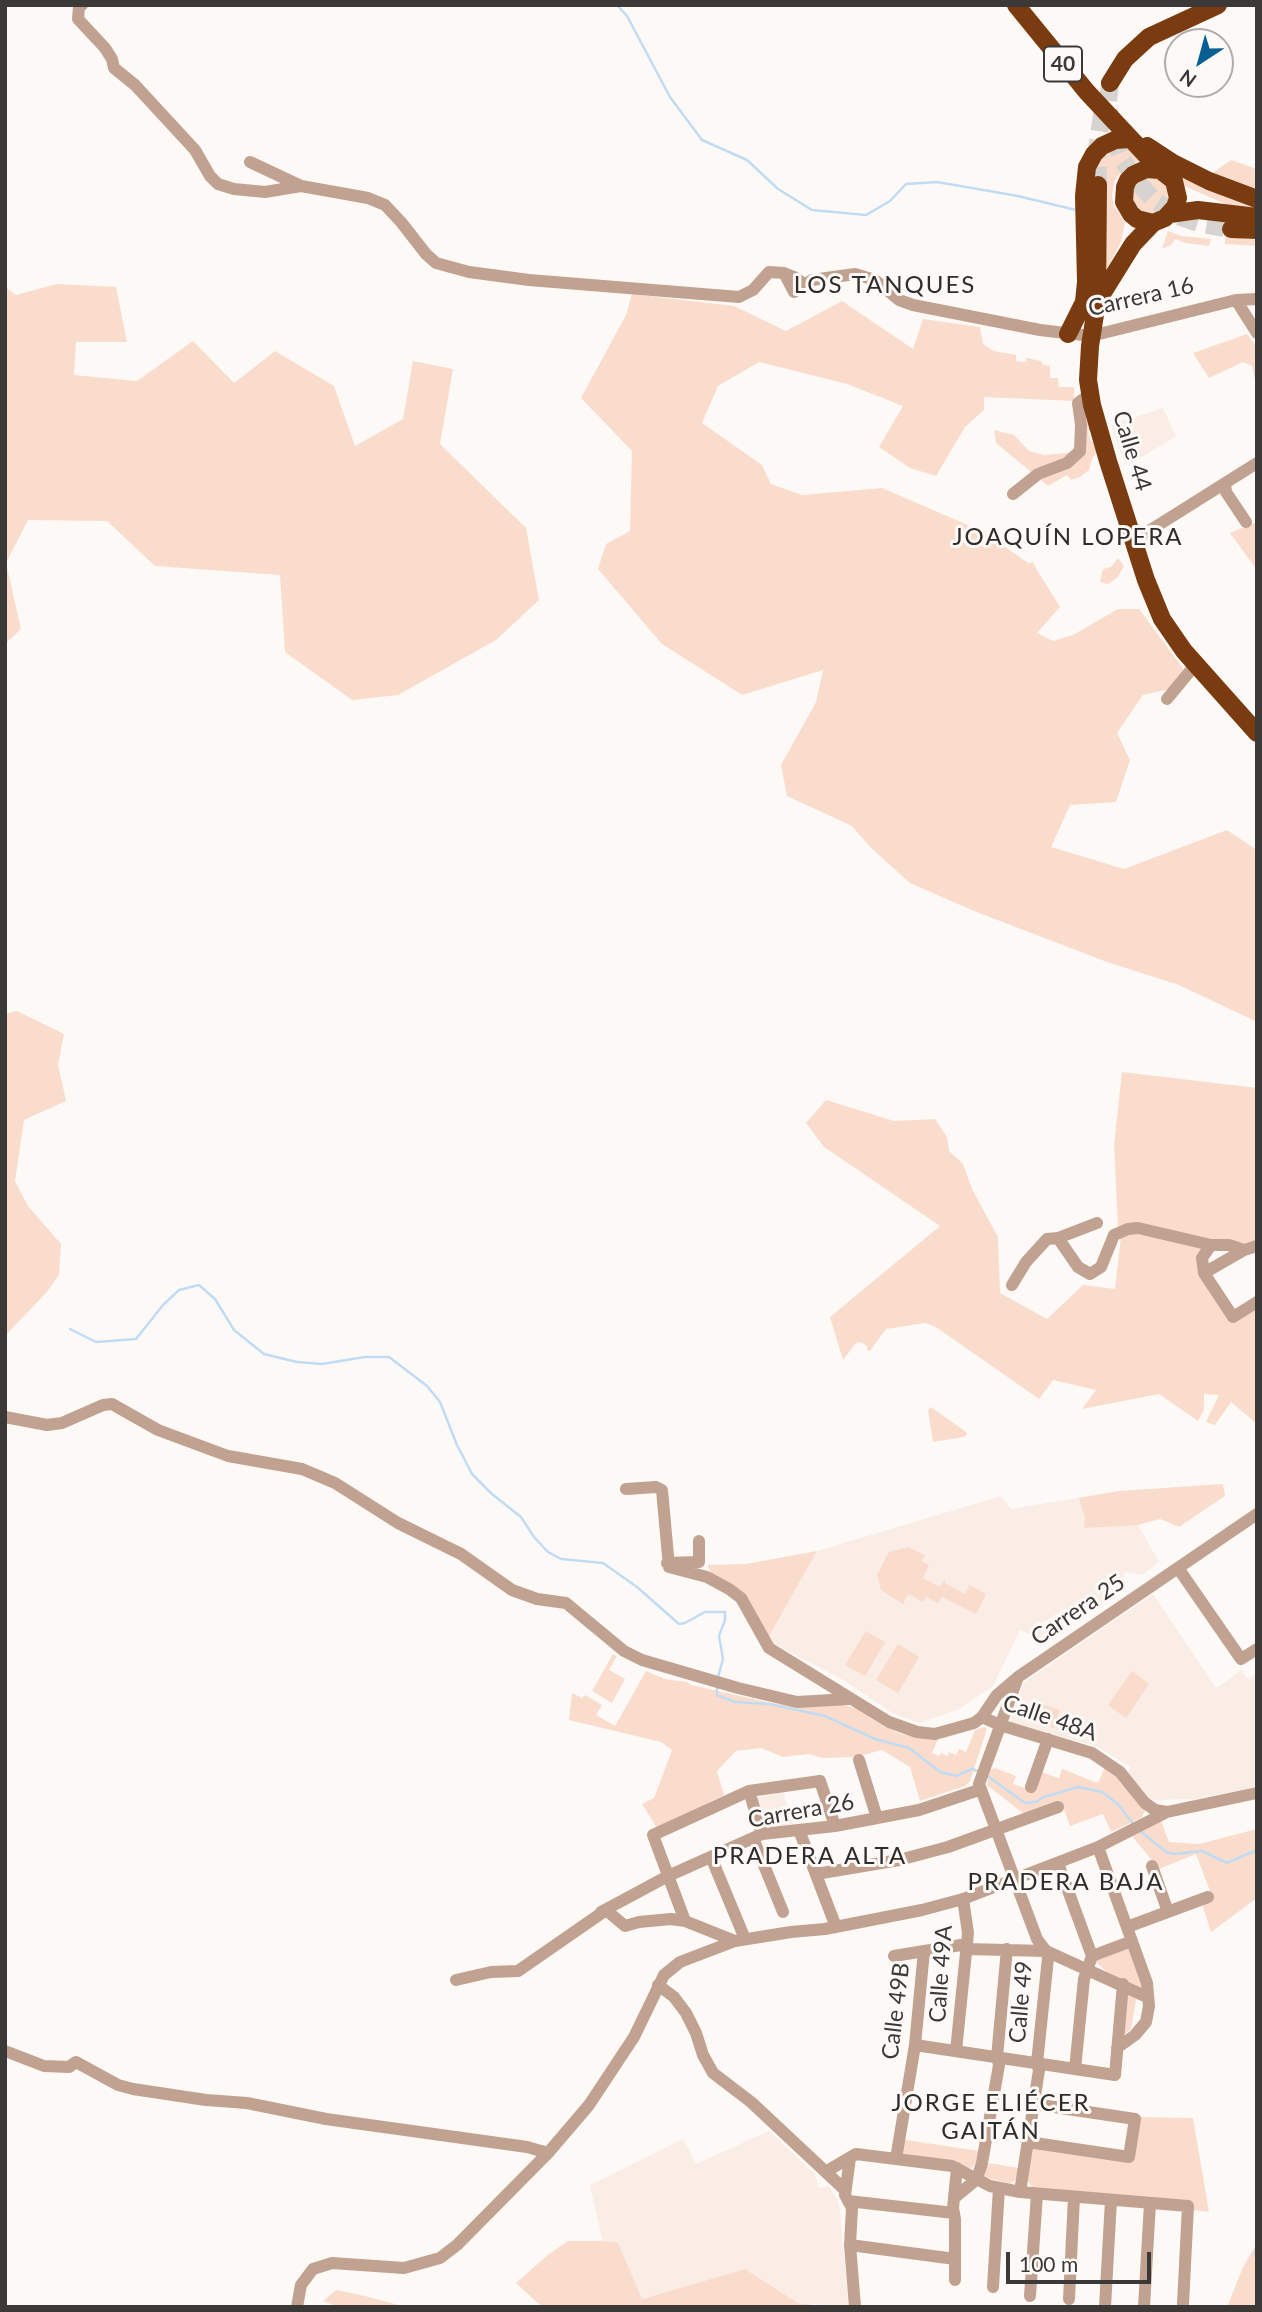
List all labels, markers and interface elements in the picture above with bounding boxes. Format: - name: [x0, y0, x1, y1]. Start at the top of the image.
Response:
- north arrow: [1164, 28, 1234, 98]
- road number: 40: [1044, 46, 1082, 82]
- text: N: [1175, 65, 1200, 92]
- district label: LOS TANQUES: [795, 271, 975, 299]
- street label: Carrera 16: [1086, 271, 1196, 323]
- street label: Calle 44: [1107, 408, 1157, 494]
- district label: JOAQUÍN LOPERA: [954, 523, 1182, 551]
- street label: Carrera 25: [1026, 1569, 1130, 1651]
- street label: Calle 48A: [999, 1689, 1101, 1747]
- street label: Carrera 26: [746, 1788, 856, 1834]
- district label: PRADERA ALTA: [714, 1842, 906, 1870]
- district label: PRADERA BAJA: [969, 1868, 1163, 1896]
- street label: Calle 49A: [924, 1924, 958, 2024]
- street label: Calle 49: [1004, 1960, 1038, 2044]
- street label: Calle 49B: [876, 1961, 916, 2061]
- district label: JORGE ELIÉCER GAITÁN: [893, 2089, 1089, 2145]
- scale bar: [1010, 2238, 1155, 2282]
- text: 100 m: [1019, 2251, 1078, 2276]

